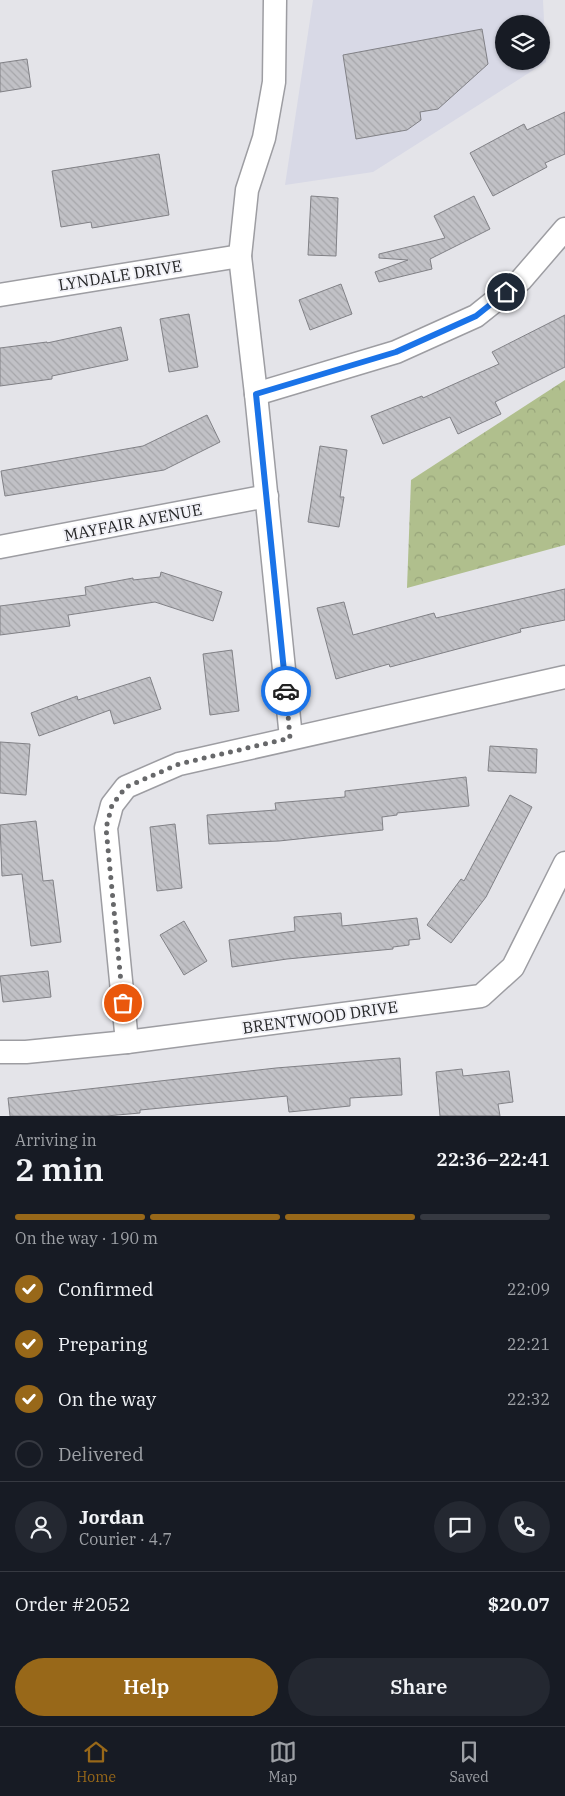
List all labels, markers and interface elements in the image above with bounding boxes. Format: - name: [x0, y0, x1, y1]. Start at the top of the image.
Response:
- map controls: [495, 15, 550, 70]
- button: layers: [495, 15, 550, 70]
- street label: LYNDALE DRIVE: [57, 255, 183, 295]
- pin: [485, 271, 527, 313]
- icon: home: [492, 278, 520, 306]
- street label: MAYFAIR AVENUE: [62, 499, 204, 545]
- courier: [261, 666, 311, 716]
- icon: car: [272, 677, 300, 705]
- pin: [102, 982, 144, 1024]
- icon: bag: [109, 989, 137, 1017]
- street label: BRENTWOOD DRIVE: [241, 996, 399, 1038]
- text: Arriving in: [15, 1130, 97, 1150]
- text: 22:36–22:41: [436, 1147, 550, 1171]
- text: 2 min: [15, 1148, 104, 1190]
- text: On the way · 190 m: [15, 1228, 158, 1248]
- icon: check: [15, 1275, 43, 1303]
- text: Confirmed: [58, 1277, 153, 1301]
- text: 22:09: [507, 1279, 550, 1299]
- icon: check: [15, 1330, 43, 1358]
- text: Preparing: [58, 1332, 147, 1356]
- text: 22:21: [507, 1334, 550, 1354]
- icon: check: [15, 1385, 43, 1413]
- text: On the way: [58, 1387, 156, 1411]
- text: 22:32: [507, 1389, 550, 1409]
- text: Delivered: [58, 1442, 144, 1466]
- button: person: [15, 1501, 67, 1553]
- button: chat: [434, 1501, 486, 1553]
- button: phone: [498, 1501, 550, 1553]
- text: Jordan: [79, 1505, 144, 1529]
- text: Courier · 4.7: [79, 1529, 172, 1549]
- text: Order #2052: [15, 1592, 130, 1616]
- text: $20.07: [488, 1592, 550, 1616]
- button: Help: [15, 1658, 278, 1716]
- button: Share: [288, 1658, 550, 1716]
- tab: Home: [76, 1738, 116, 1786]
- tab: Map: [269, 1738, 297, 1786]
- tab: Saved: [450, 1738, 489, 1786]

